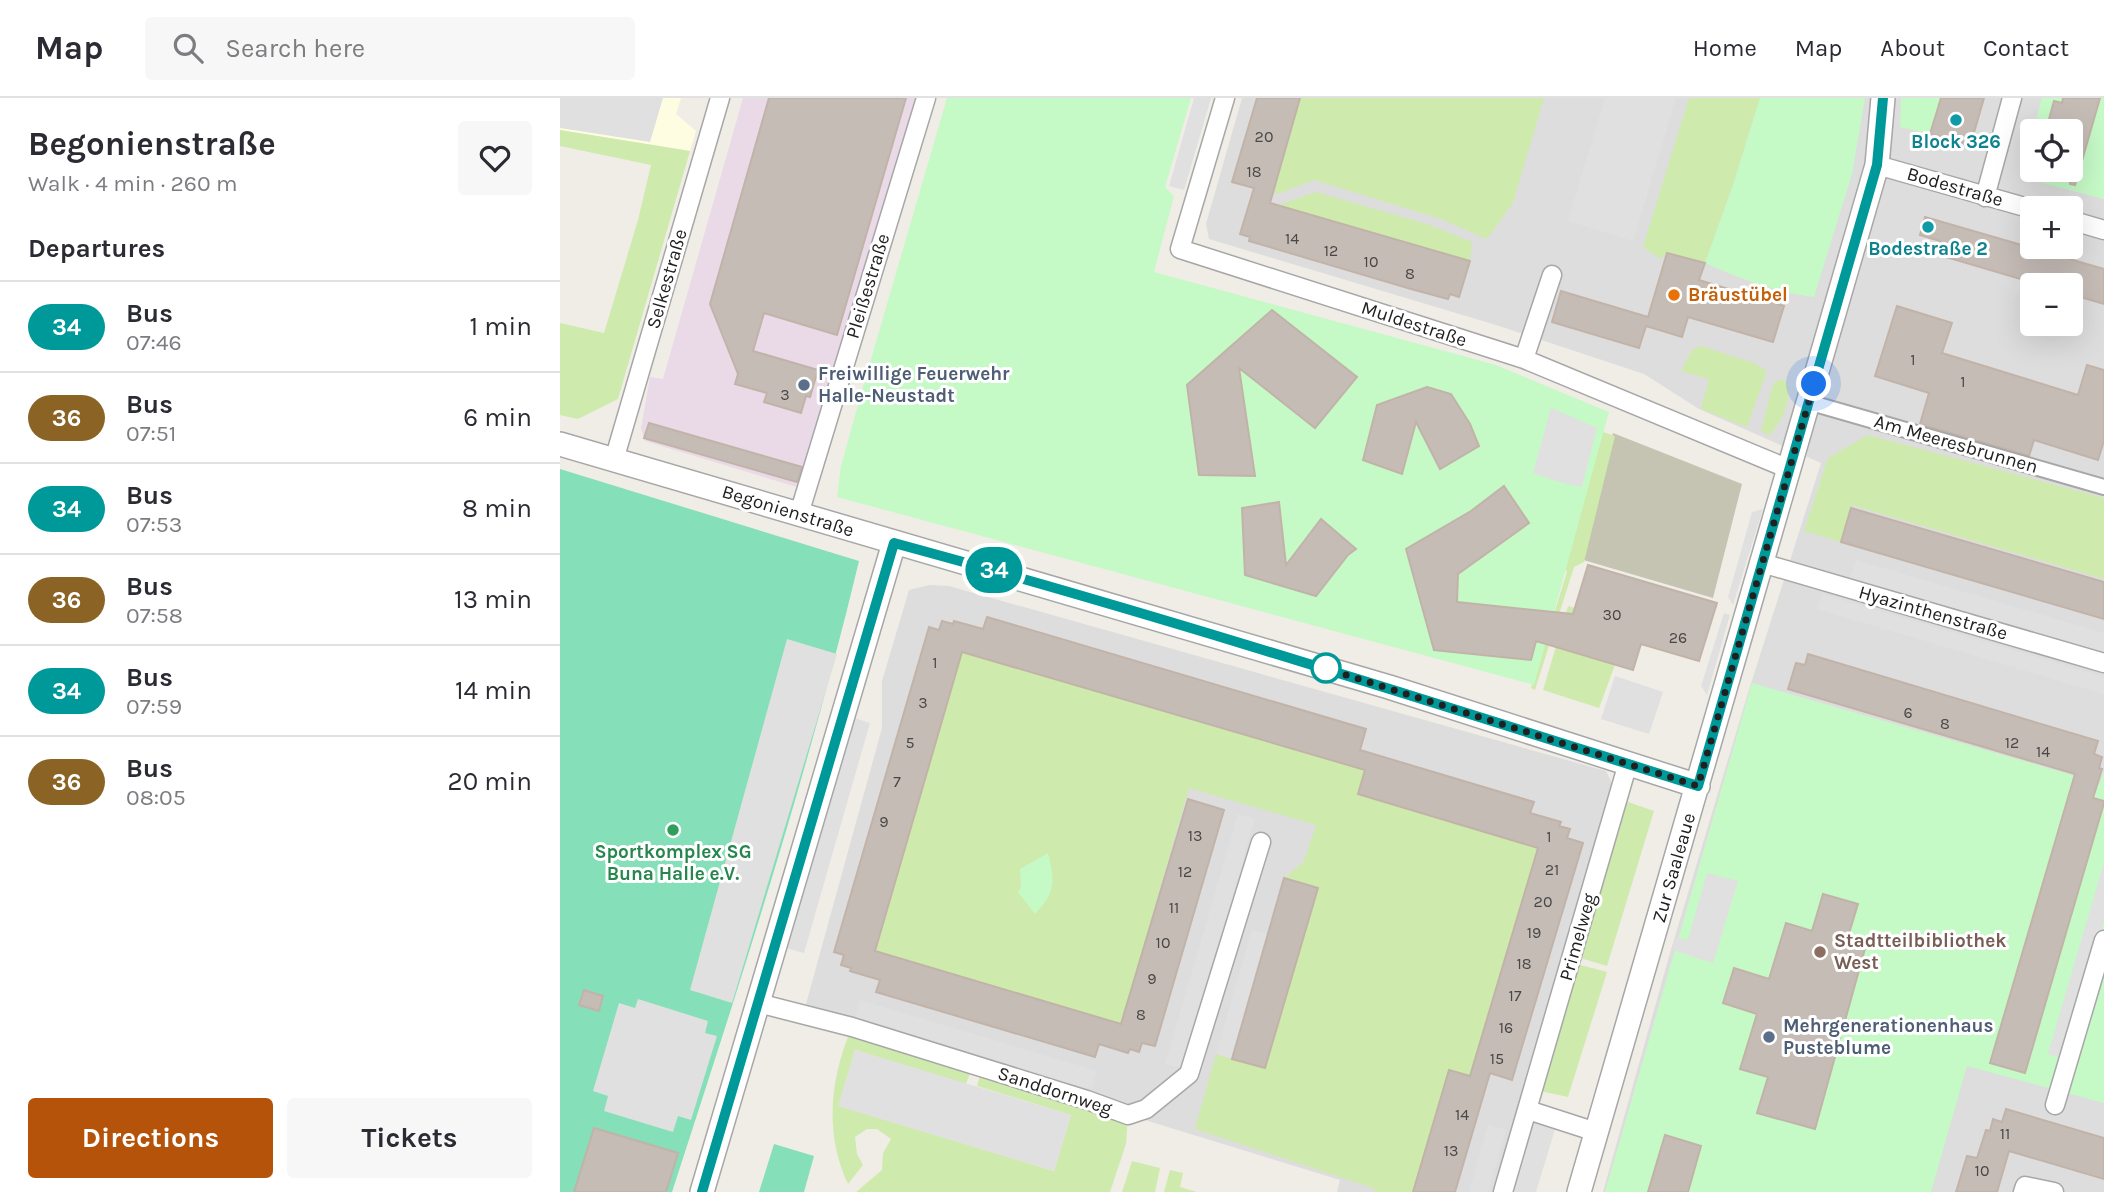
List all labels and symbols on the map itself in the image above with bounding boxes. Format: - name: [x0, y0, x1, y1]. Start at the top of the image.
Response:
- marker: Block 326: [1948, 112, 1964, 128]
- house number: 20: [1255, 127, 1273, 146]
- place label: Block 326: [1911, 131, 2001, 153]
- house number: 18: [1246, 162, 1262, 181]
- street label: Bodestraße: [1904, 163, 2006, 211]
- marker: Bodestraße 2: [1920, 219, 1936, 235]
- street label: Selkestraße: [642, 227, 692, 331]
- house number: 14: [1285, 229, 1299, 248]
- street label: Pleißestraße: [842, 231, 894, 341]
- place label: Bodestraße 2: [1868, 238, 1988, 260]
- house number: 12: [1324, 241, 1338, 260]
- house number: 10: [1364, 252, 1378, 271]
- house number: 8: [1405, 264, 1415, 283]
- place label: Bräustübel: [1688, 284, 1788, 306]
- marker: Bräustübel: [1666, 287, 1682, 303]
- street label: Muldestraße: [1358, 297, 1470, 351]
- house number: 1: [1910, 350, 1916, 369]
- place label: Freiwillige Feuerwehr Halle-Neustadt: [818, 363, 1010, 407]
- your location: [1796, 366, 1831, 401]
- house number: 1: [1960, 372, 1966, 391]
- marker: Freiwillige Feuerwehr Halle-Neustadt: [796, 377, 812, 393]
- house number: 3: [780, 385, 790, 404]
- street label: Am Meeresbrunnen: [1872, 410, 2040, 478]
- street label: Begonienstraße: [719, 480, 857, 542]
- line badge: 34: [962, 547, 1026, 593]
- street label: Hyazinthenstraße: [1856, 581, 2010, 645]
- house number: 30: [1603, 605, 1621, 624]
- house number: 26: [1669, 628, 1687, 647]
- house number: 1: [932, 653, 938, 672]
- unlabelled marker: [1311, 653, 1341, 683]
- house number: 3: [918, 693, 928, 712]
- house number: 6: [1903, 703, 1913, 722]
- house number: 8: [1940, 714, 1950, 733]
- house number: 5: [905, 733, 915, 752]
- house number: 12: [2005, 733, 2019, 752]
- house number: 14: [2036, 742, 2050, 761]
- house number: 7: [893, 772, 901, 791]
- street label: Zur Saaleaue: [1648, 810, 1700, 926]
- house number: 9: [879, 812, 889, 831]
- marker: Sportkomplex SG Buna Halle e.V.: [665, 822, 681, 838]
- house number: 13: [1188, 826, 1202, 845]
- house number: 1: [1546, 827, 1552, 846]
- place label: Sportkomplex SG Buna Halle e.V.: [594, 841, 752, 885]
- house number: 21: [1545, 860, 1559, 879]
- house number: 12: [1178, 862, 1192, 881]
- street label: Primelweg: [1555, 890, 1601, 983]
- house number: 20: [1534, 892, 1552, 911]
- house number: 11: [1169, 898, 1179, 917]
- house number: 19: [1527, 923, 1541, 942]
- place label: Stadtteilbibliothek West: [1834, 930, 2006, 974]
- house number: 10: [1156, 933, 1170, 952]
- marker: Stadtteilbibliothek West: [1812, 944, 1828, 960]
- house number: 18: [1516, 954, 1532, 973]
- house number: 9: [1147, 969, 1157, 988]
- house number: 17: [1509, 986, 1522, 1005]
- house number: 8: [1136, 1005, 1146, 1024]
- place label: Mehrgenerationenhaus Pusteblume: [1783, 1015, 1994, 1059]
- house number: 16: [1499, 1018, 1513, 1037]
- marker: Mehrgenerationenhaus Pusteblume: [1761, 1029, 1777, 1045]
- house number: 15: [1490, 1049, 1504, 1068]
- street label: Sanddornweg: [995, 1062, 1115, 1120]
- house number: 14: [1455, 1105, 1469, 1124]
- house number: 11: [2000, 1124, 2010, 1143]
- house number: 13: [1444, 1141, 1458, 1160]
- house number: 10: [1975, 1161, 1989, 1180]

